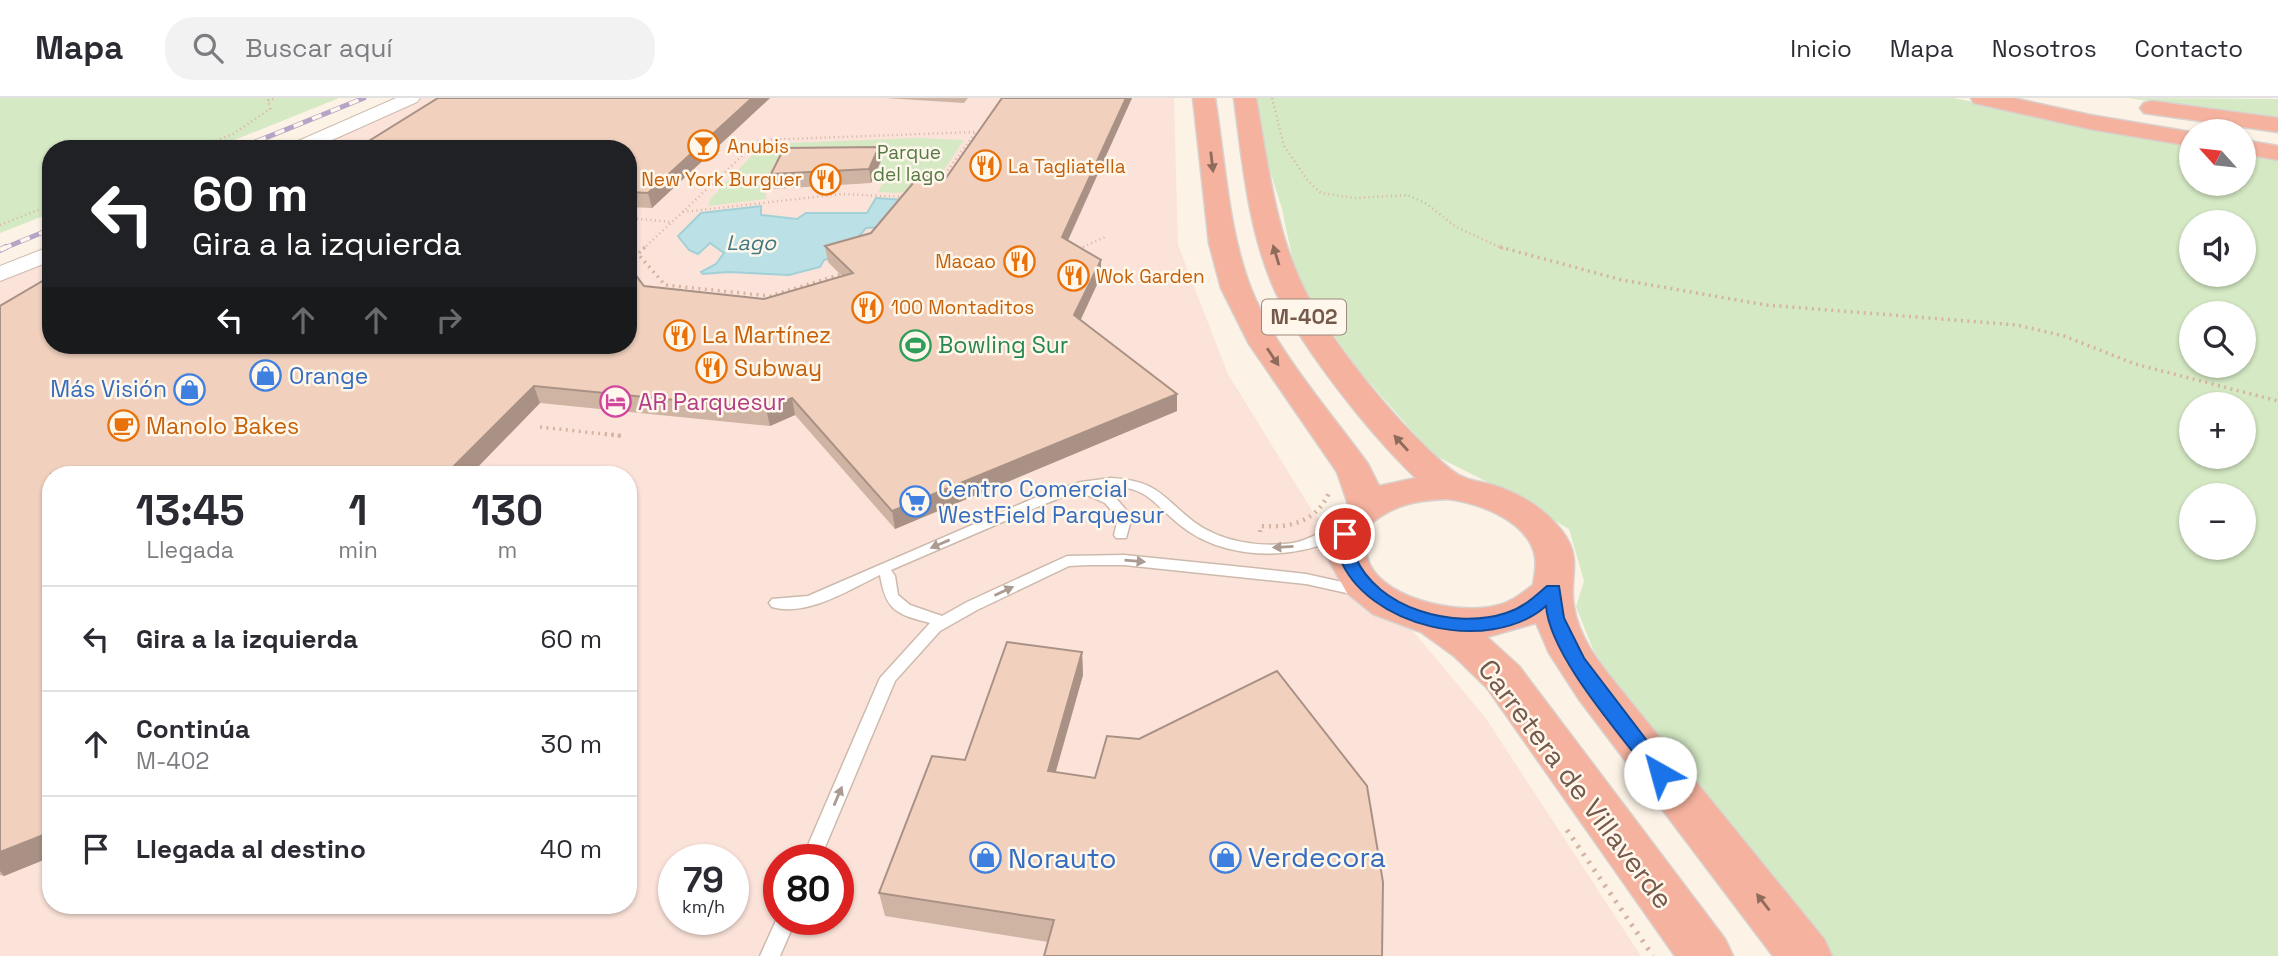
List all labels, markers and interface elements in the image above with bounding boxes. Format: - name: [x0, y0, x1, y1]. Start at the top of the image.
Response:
- search box: [165, 17, 655, 80]
- text: Mapa: [35, 27, 123, 69]
- icon: search: [189, 29, 227, 67]
- text: Buscar aquí: [245, 31, 393, 65]
- text: Inicio: [1790, 33, 1852, 64]
- text: Mapa: [1890, 33, 1954, 64]
- text: Nosotros: [1992, 33, 2097, 64]
- text: Contacto: [2135, 33, 2243, 64]
- north arrow: [2179, 119, 2256, 196]
- map controls: [2179, 119, 2256, 560]
- bar icon: Anubis: [687, 129, 721, 163]
- place label: Anubis: [727, 134, 789, 159]
- park label: Parque del lago: [873, 140, 945, 187]
- restaurant icon: La Tagliatella: [968, 149, 1002, 183]
- one-way arrow: [1207, 152, 1218, 174]
- place label: La Tagliatella: [1008, 154, 1126, 179]
- restaurant icon: New York Burguer: [808, 162, 842, 196]
- text: 60 m: [192, 163, 308, 225]
- place label: New York Burguer: [641, 167, 802, 192]
- icon: left: [77, 168, 168, 259]
- button: sound: [2179, 210, 2256, 287]
- text: Gira a la izquierda: [192, 224, 462, 264]
- water label: Lago: [726, 229, 777, 256]
- restaurant icon: Macao: [1002, 244, 1036, 278]
- one-way arrow: [1271, 245, 1281, 266]
- place label: Macao: [935, 249, 996, 274]
- restaurant icon: Wok Garden: [1056, 259, 1090, 293]
- place label: Wok Garden: [1096, 264, 1205, 289]
- restaurant icon: 100 Montaditos: [851, 290, 885, 324]
- place label: 100 Montaditos: [891, 295, 1034, 320]
- road number: M-402: [1262, 300, 1346, 334]
- icon: left: [211, 301, 249, 339]
- icon: ahead: [284, 301, 322, 339]
- icon: ahead: [357, 301, 395, 339]
- icon: right: [430, 301, 468, 339]
- button: search: [2179, 301, 2256, 378]
- restaurant icon: La Martínez: [662, 318, 696, 352]
- place label: La Martínez: [702, 320, 831, 350]
- sports icon: Bowling Sur: [898, 328, 932, 362]
- place label: Bowling Sur: [938, 330, 1069, 360]
- one-way arrow: [1267, 347, 1280, 367]
- restaurant icon: Subway: [694, 351, 728, 385]
- place label: Subway: [734, 353, 822, 383]
- shop icon: Orange: [249, 359, 283, 393]
- place label: Orange: [289, 361, 368, 391]
- shop icon: Más Visión: [173, 372, 207, 406]
- place label: Más Visión: [50, 374, 167, 404]
- hotel icon: AR Parquesur: [598, 385, 632, 419]
- place label: AR Parquesur: [638, 387, 785, 417]
- button: +: [2179, 392, 2256, 469]
- cafe icon: Manolo Bakes: [106, 409, 140, 443]
- place label: Manolo Bakes: [146, 411, 299, 441]
- one-way arrow: [1393, 434, 1409, 452]
- place label: Centro Comercial WestField Parquesur: [938, 474, 1164, 530]
- button: −: [2179, 483, 2256, 560]
- text: 13:45: [136, 484, 245, 537]
- text: 1: [349, 484, 368, 537]
- text: 130: [472, 484, 543, 537]
- supermarket icon: Centro Comercial WestField Parquesur: [898, 485, 932, 519]
- pin: [1315, 504, 1375, 564]
- icon: arrive: [1326, 515, 1364, 553]
- text: Llegada: [146, 535, 234, 565]
- text: min: [338, 535, 378, 565]
- text: m: [498, 535, 517, 565]
- one-way arrow: [929, 538, 950, 549]
- one-way arrow: [1272, 542, 1294, 553]
- one-way arrow: [1125, 556, 1147, 567]
- one-way arrow: [994, 585, 1014, 596]
- icon: left: [77, 620, 115, 658]
- text: Gira a la izquierda: [136, 622, 358, 656]
- text: 60 m: [540, 622, 602, 656]
- street label: Carretera de Villaverde: [1470, 652, 1682, 916]
- text: Continúa: [136, 712, 250, 746]
- icon: ahead: [77, 725, 115, 763]
- text: 30 m: [541, 727, 602, 761]
- position arrow: [1623, 736, 1697, 810]
- text: M-402: [136, 746, 209, 776]
- one-way arrow: [832, 786, 843, 807]
- icon: arrive: [77, 830, 115, 868]
- text: Llegada al destino: [136, 832, 366, 866]
- text: 40 m: [540, 832, 602, 866]
- place label: Verdecora: [1248, 839, 1386, 875]
- place label: Norauto: [1008, 840, 1117, 876]
- shop icon: Verdecora: [1208, 840, 1242, 874]
- shop icon: Norauto: [968, 841, 1002, 875]
- speed limit sign: 80: [763, 844, 854, 935]
- text: 79: [683, 858, 724, 902]
- one-way arrow: [1756, 894, 1771, 911]
- text: km/h: [682, 895, 725, 918]

